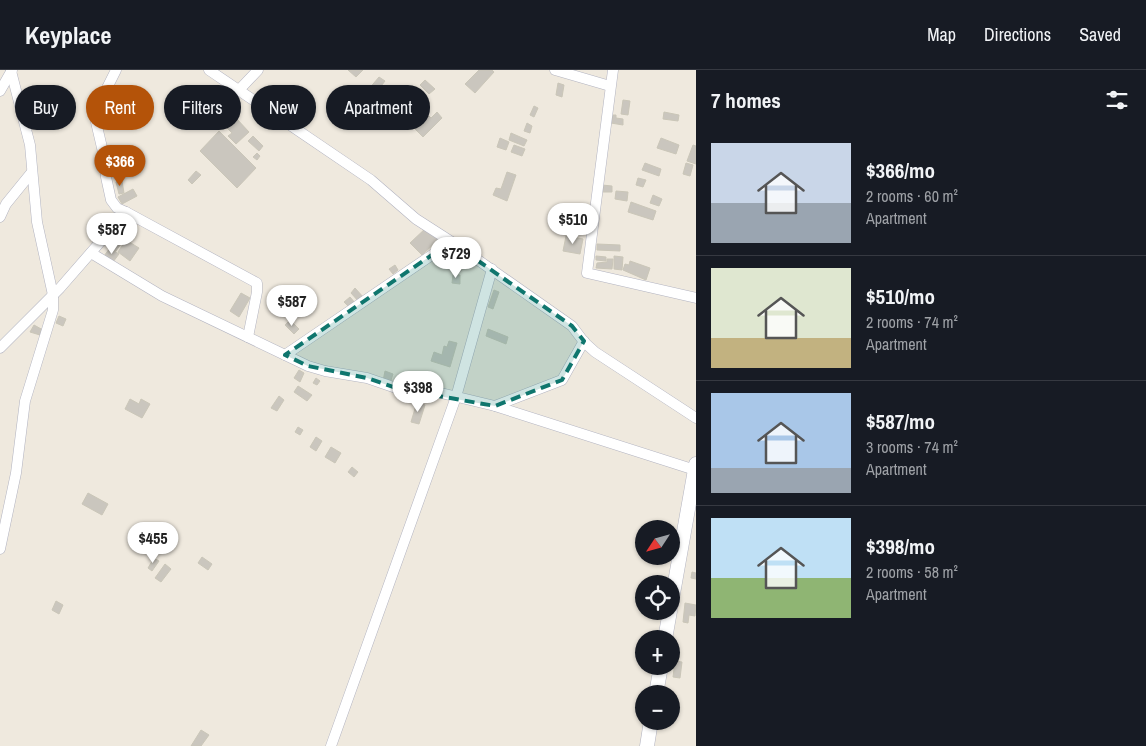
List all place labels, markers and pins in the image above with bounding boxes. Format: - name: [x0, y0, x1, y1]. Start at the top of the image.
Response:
- pin: $366: [90, 144, 150, 187]
- pin: $510: [543, 202, 603, 245]
- pin: $587: [82, 212, 142, 255]
- pin: $729: [426, 236, 486, 279]
- pin: $587: [262, 284, 322, 327]
- pin: $398: [388, 370, 448, 413]
- pin: $455: [123, 522, 183, 564]

